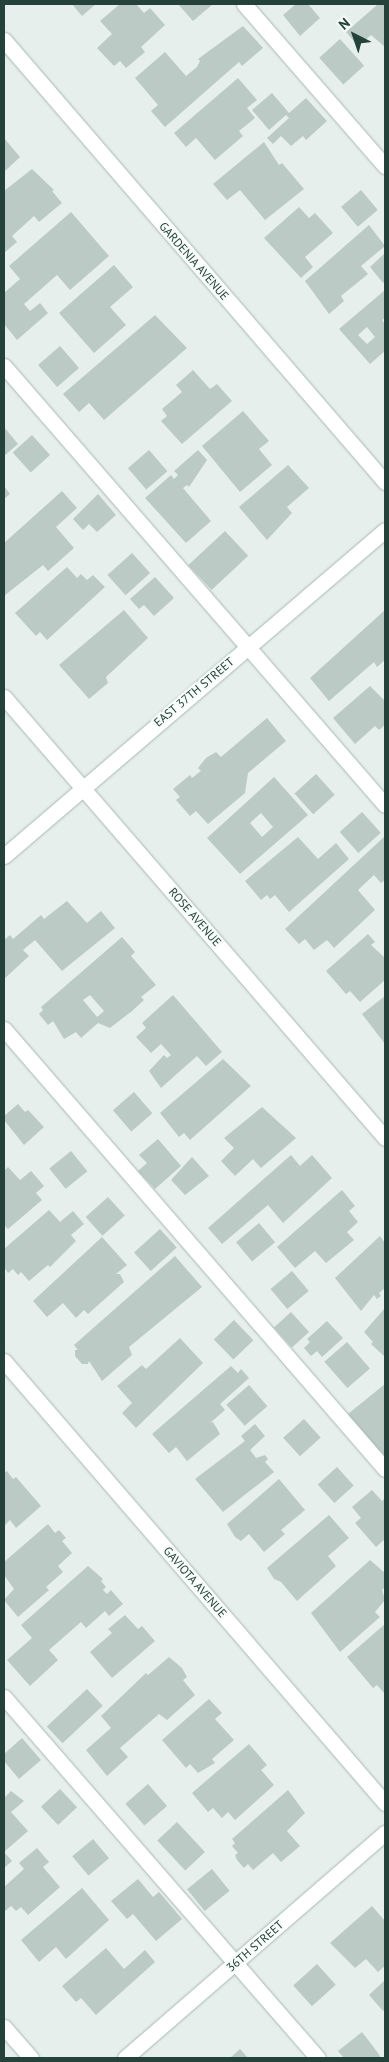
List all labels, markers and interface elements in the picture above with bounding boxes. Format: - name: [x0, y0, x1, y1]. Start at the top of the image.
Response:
- north arrow: [329, 10, 379, 60]
- text: N: [335, 14, 354, 33]
- street label: GARDENIA AVENUE: [156, 219, 232, 303]
- street label: EAST 37TH STREET: [151, 654, 237, 730]
- street label: ROSE AVENUE: [166, 885, 224, 949]
- street label: GAVIOTA AVENUE: [160, 1543, 230, 1621]
- street label: 36TH STREET: [224, 1917, 286, 1975]

